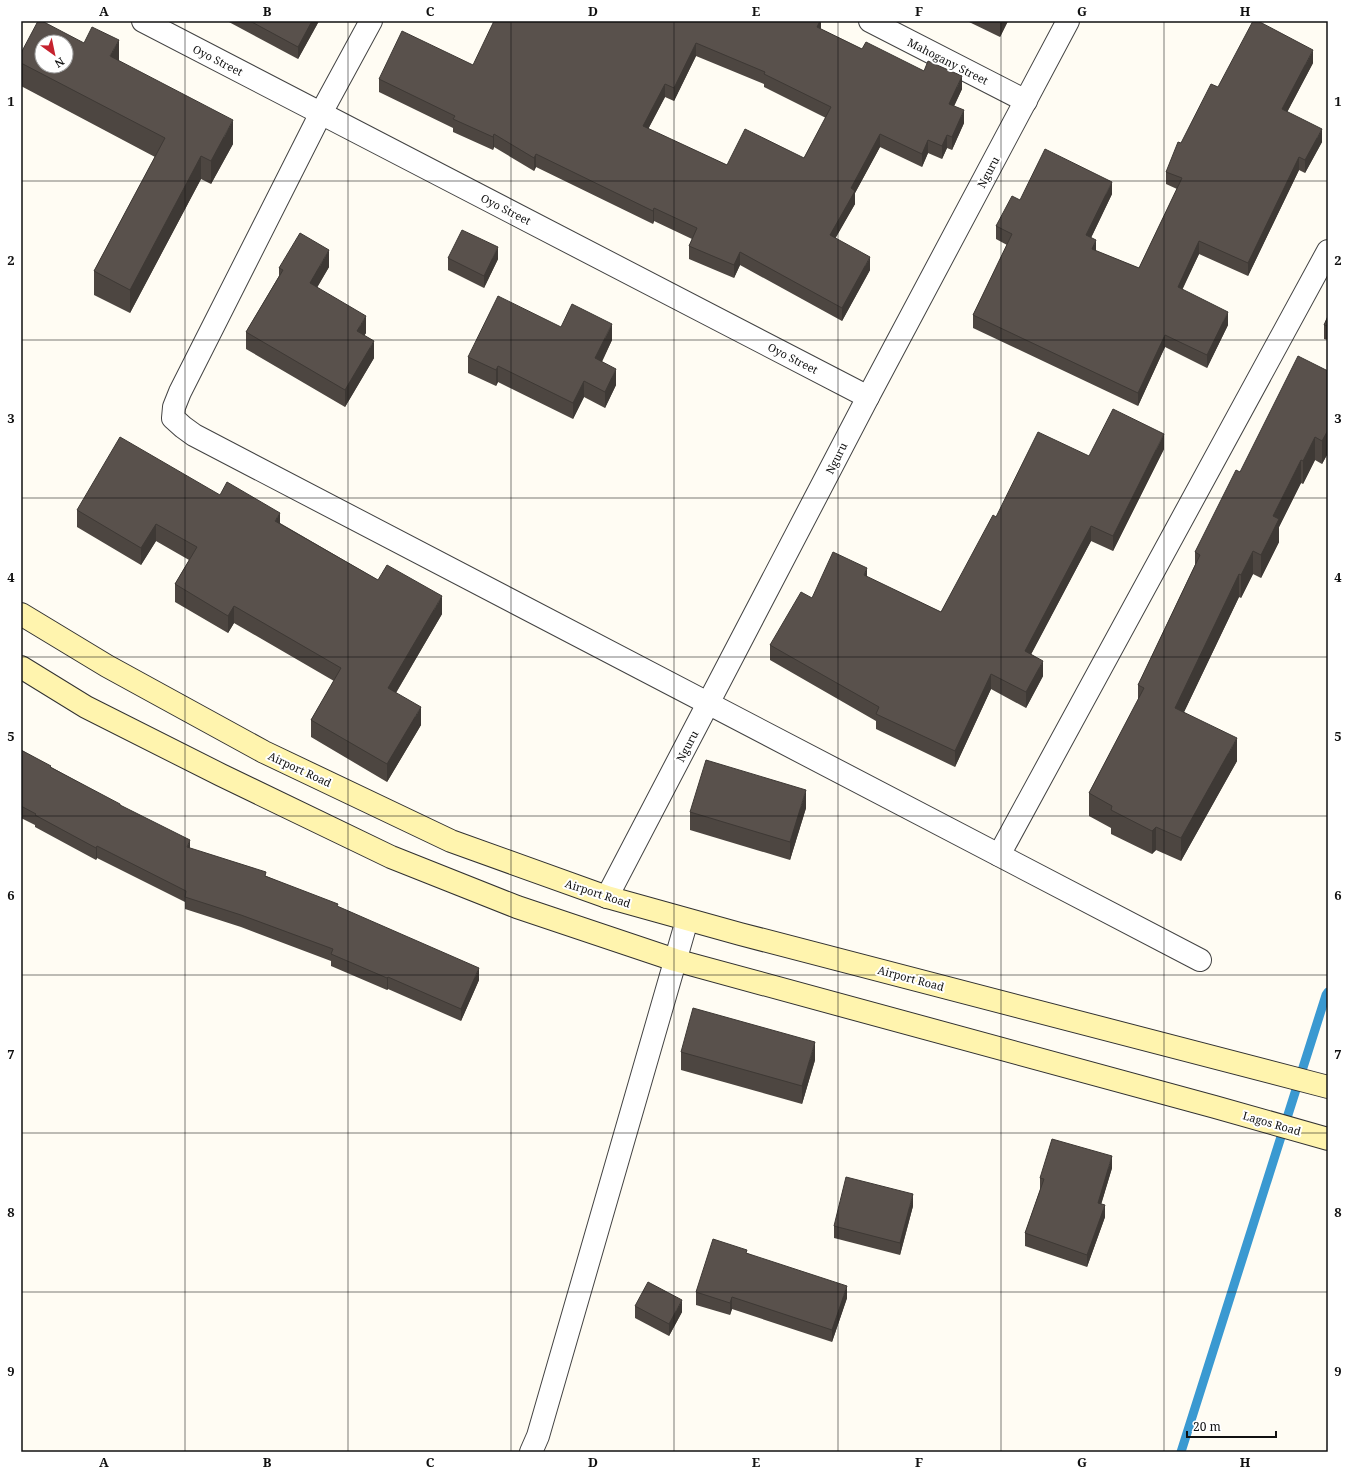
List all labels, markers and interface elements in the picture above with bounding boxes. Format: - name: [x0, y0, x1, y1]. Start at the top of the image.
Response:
- text: A: [99, 2, 109, 20]
- text: B: [263, 2, 272, 20]
- text: C: [426, 2, 435, 20]
- text: D: [588, 2, 598, 20]
- text: E: [752, 2, 761, 20]
- text: F: [915, 2, 923, 20]
- text: G: [1077, 2, 1087, 20]
- text: H: [1240, 2, 1251, 20]
- north arrow: [34, 34, 74, 74]
- street label: Mahogany Street: [905, 34, 991, 88]
- street label: Oyo Street: [190, 41, 246, 79]
- text: N: [52, 54, 67, 72]
- text: 1: [7, 92, 15, 110]
- text: 1: [1334, 92, 1342, 110]
- street label: Nguru: [974, 154, 1002, 190]
- street label: Oyo Street: [478, 190, 534, 228]
- text: 2: [7, 251, 15, 269]
- text: 2: [1334, 251, 1342, 269]
- street label: Oyo Street: [765, 339, 821, 377]
- text: 3: [7, 409, 15, 427]
- text: 3: [1334, 409, 1342, 427]
- street label: Nguru: [822, 440, 850, 476]
- text: 4: [7, 568, 15, 586]
- text: 4: [1334, 568, 1342, 586]
- text: 5: [7, 727, 15, 745]
- text: 5: [1334, 727, 1342, 745]
- street label: Nguru: [673, 728, 701, 764]
- street label: Airport Road: [266, 748, 334, 790]
- street label: Airport Road: [563, 875, 633, 911]
- text: 6: [7, 886, 15, 904]
- text: 6: [1334, 886, 1342, 904]
- street label: Airport Road: [876, 962, 946, 994]
- text: 7: [7, 1045, 15, 1063]
- text: 7: [1334, 1045, 1342, 1063]
- street label: Lagos Road: [1241, 1108, 1303, 1138]
- text: 8: [7, 1203, 15, 1221]
- text: 8: [1334, 1203, 1342, 1221]
- text: 9: [7, 1362, 15, 1380]
- text: 9: [1334, 1362, 1342, 1380]
- scale bar: [1187, 1413, 1276, 1439]
- text: 20 m: [1193, 1418, 1221, 1435]
- text: A: [99, 1453, 109, 1471]
- text: B: [263, 1453, 272, 1471]
- text: C: [426, 1453, 435, 1471]
- text: D: [588, 1453, 598, 1471]
- text: E: [752, 1453, 761, 1471]
- text: F: [915, 1453, 923, 1471]
- text: G: [1077, 1453, 1087, 1471]
- text: H: [1240, 1453, 1251, 1471]

